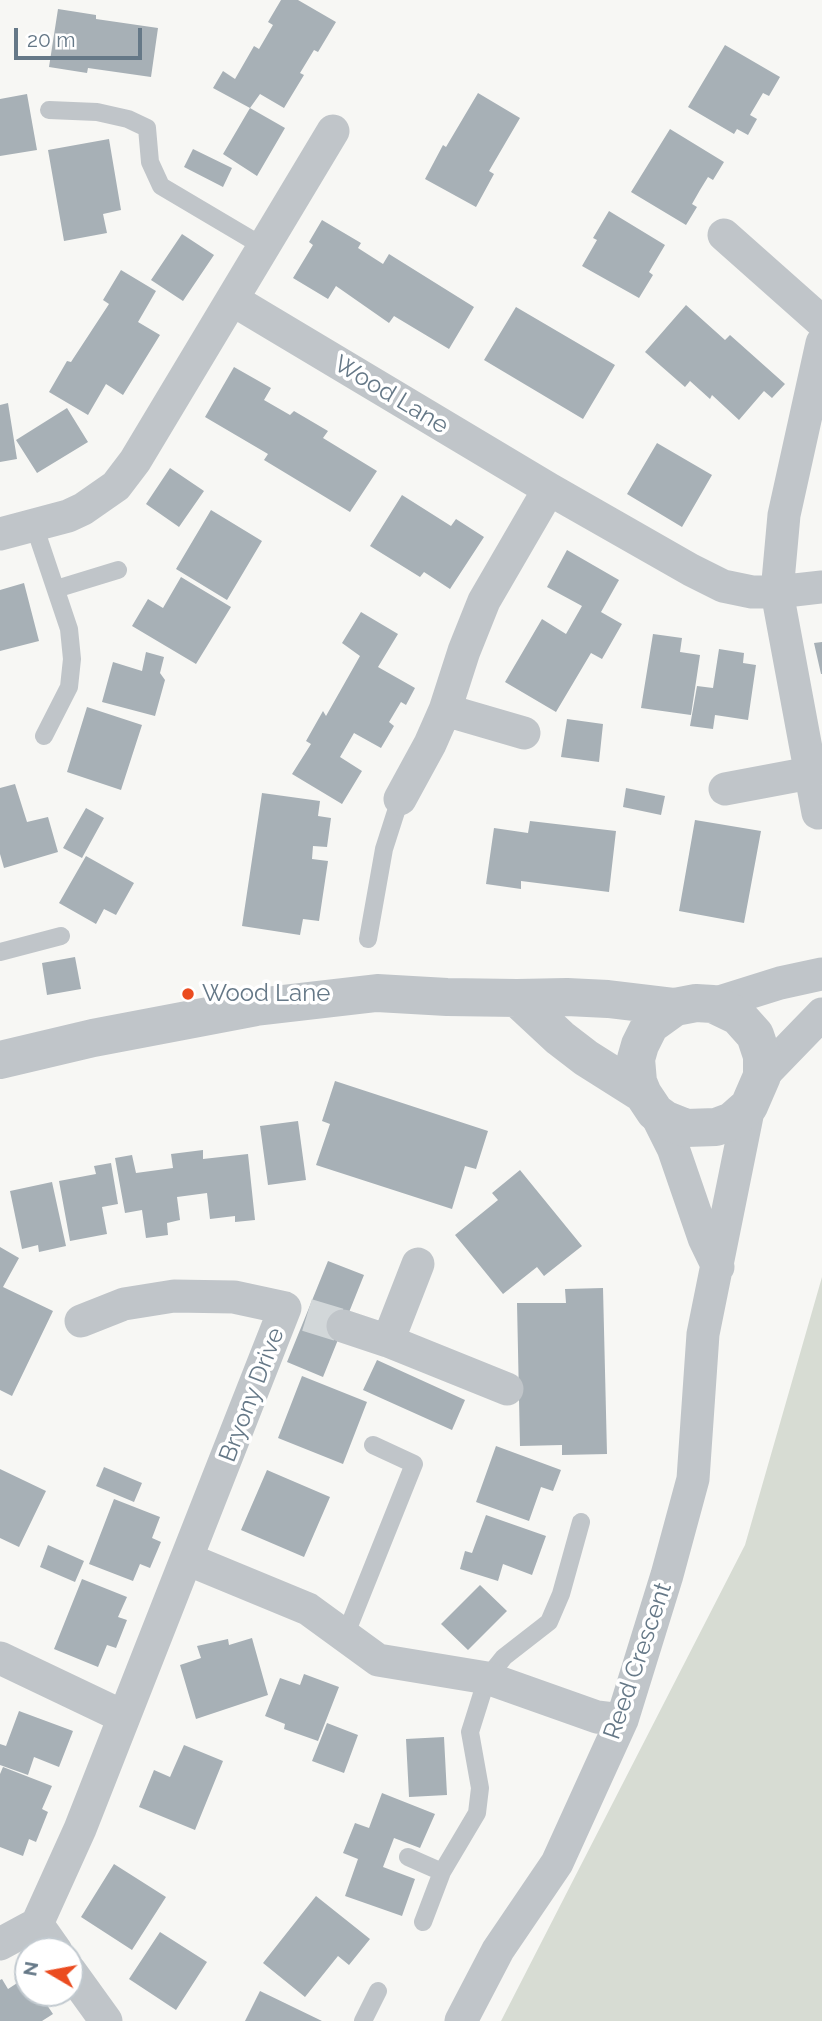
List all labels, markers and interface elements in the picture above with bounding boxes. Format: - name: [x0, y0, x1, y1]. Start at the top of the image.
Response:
- scale bar: [18, 14, 145, 58]
- text: 20 m: [27, 27, 75, 52]
- street label: Wood Lane: [329, 350, 453, 440]
- place label: Wood Lane: [202, 980, 330, 1008]
- marker: Wood Lane: [180, 986, 196, 1002]
- street label: Bryony Drive: [213, 1324, 291, 1466]
- street label: Reed Crescent: [598, 1579, 678, 1743]
- north arrow: [14, 1937, 84, 2007]
- text: N: [18, 1960, 42, 1978]

